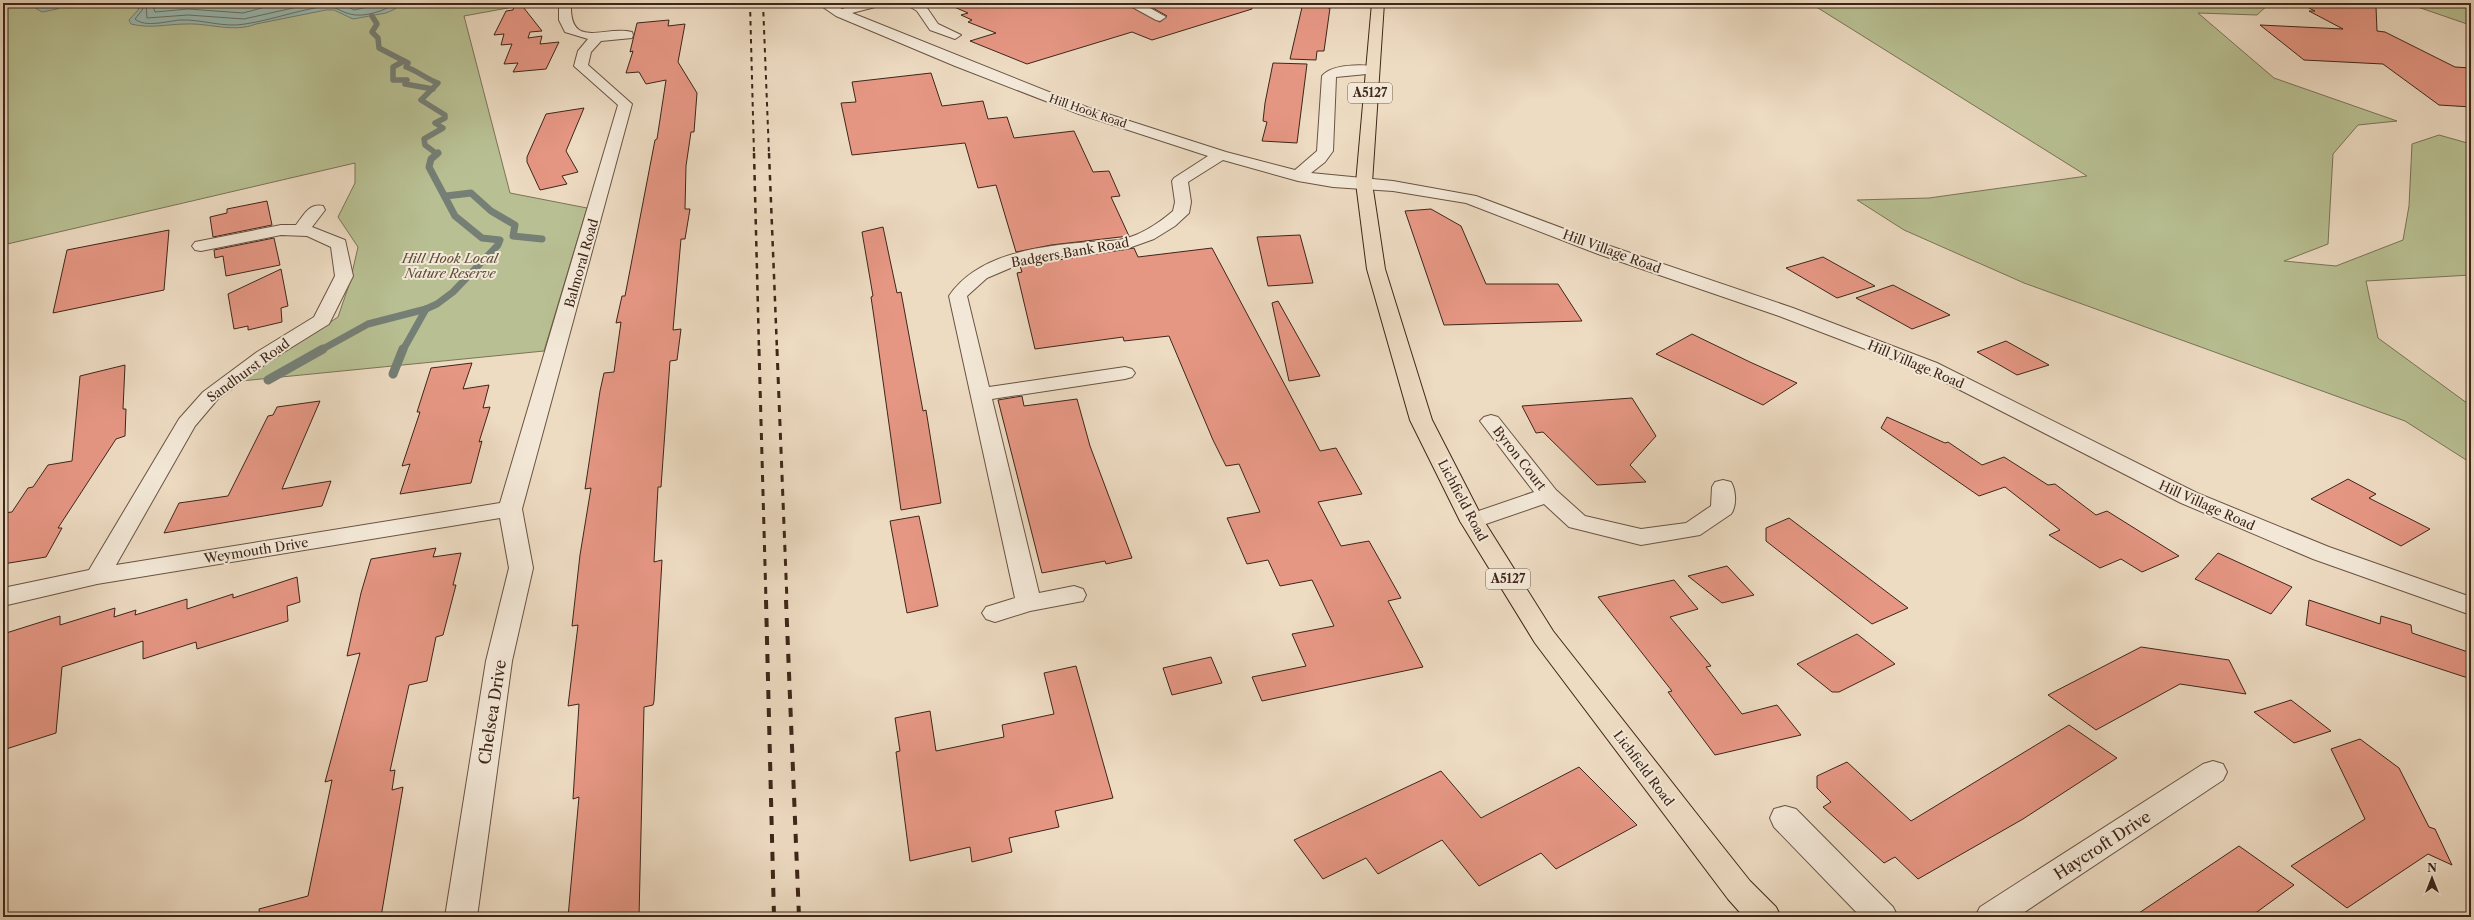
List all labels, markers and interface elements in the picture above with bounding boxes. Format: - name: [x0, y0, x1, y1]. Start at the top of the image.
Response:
- road number: A5127: [1348, 83, 1392, 103]
- street label: Hill Hook Road: [1047, 91, 1129, 131]
- street label: Balmoral Road: [561, 217, 601, 309]
- street label: Hill Village Road: [1561, 226, 1663, 276]
- street label: Badgers Bank Road: [1010, 234, 1130, 270]
- park label: Hill Hook Local Nature Reserve: [401, 250, 500, 281]
- street label: Sandhurst Road: [204, 335, 292, 405]
- street label: Hill Village Road: [1865, 336, 1967, 392]
- street label: Byron Court: [1490, 423, 1550, 494]
- street label: Lichfield Road: [1435, 456, 1491, 544]
- street label: Hill Village Road: [2157, 477, 2258, 533]
- street label: Weymouth Drive: [202, 534, 309, 566]
- road number: A5127: [1486, 569, 1530, 589]
- street label: Chelsea Drive: [474, 658, 510, 766]
- street label: Lichfield Road: [1610, 727, 1678, 809]
- street label: Haycroft Drive: [2050, 806, 2154, 884]
- north arrow: [2412, 858, 2452, 898]
- text: N: [2427, 861, 2437, 875]

